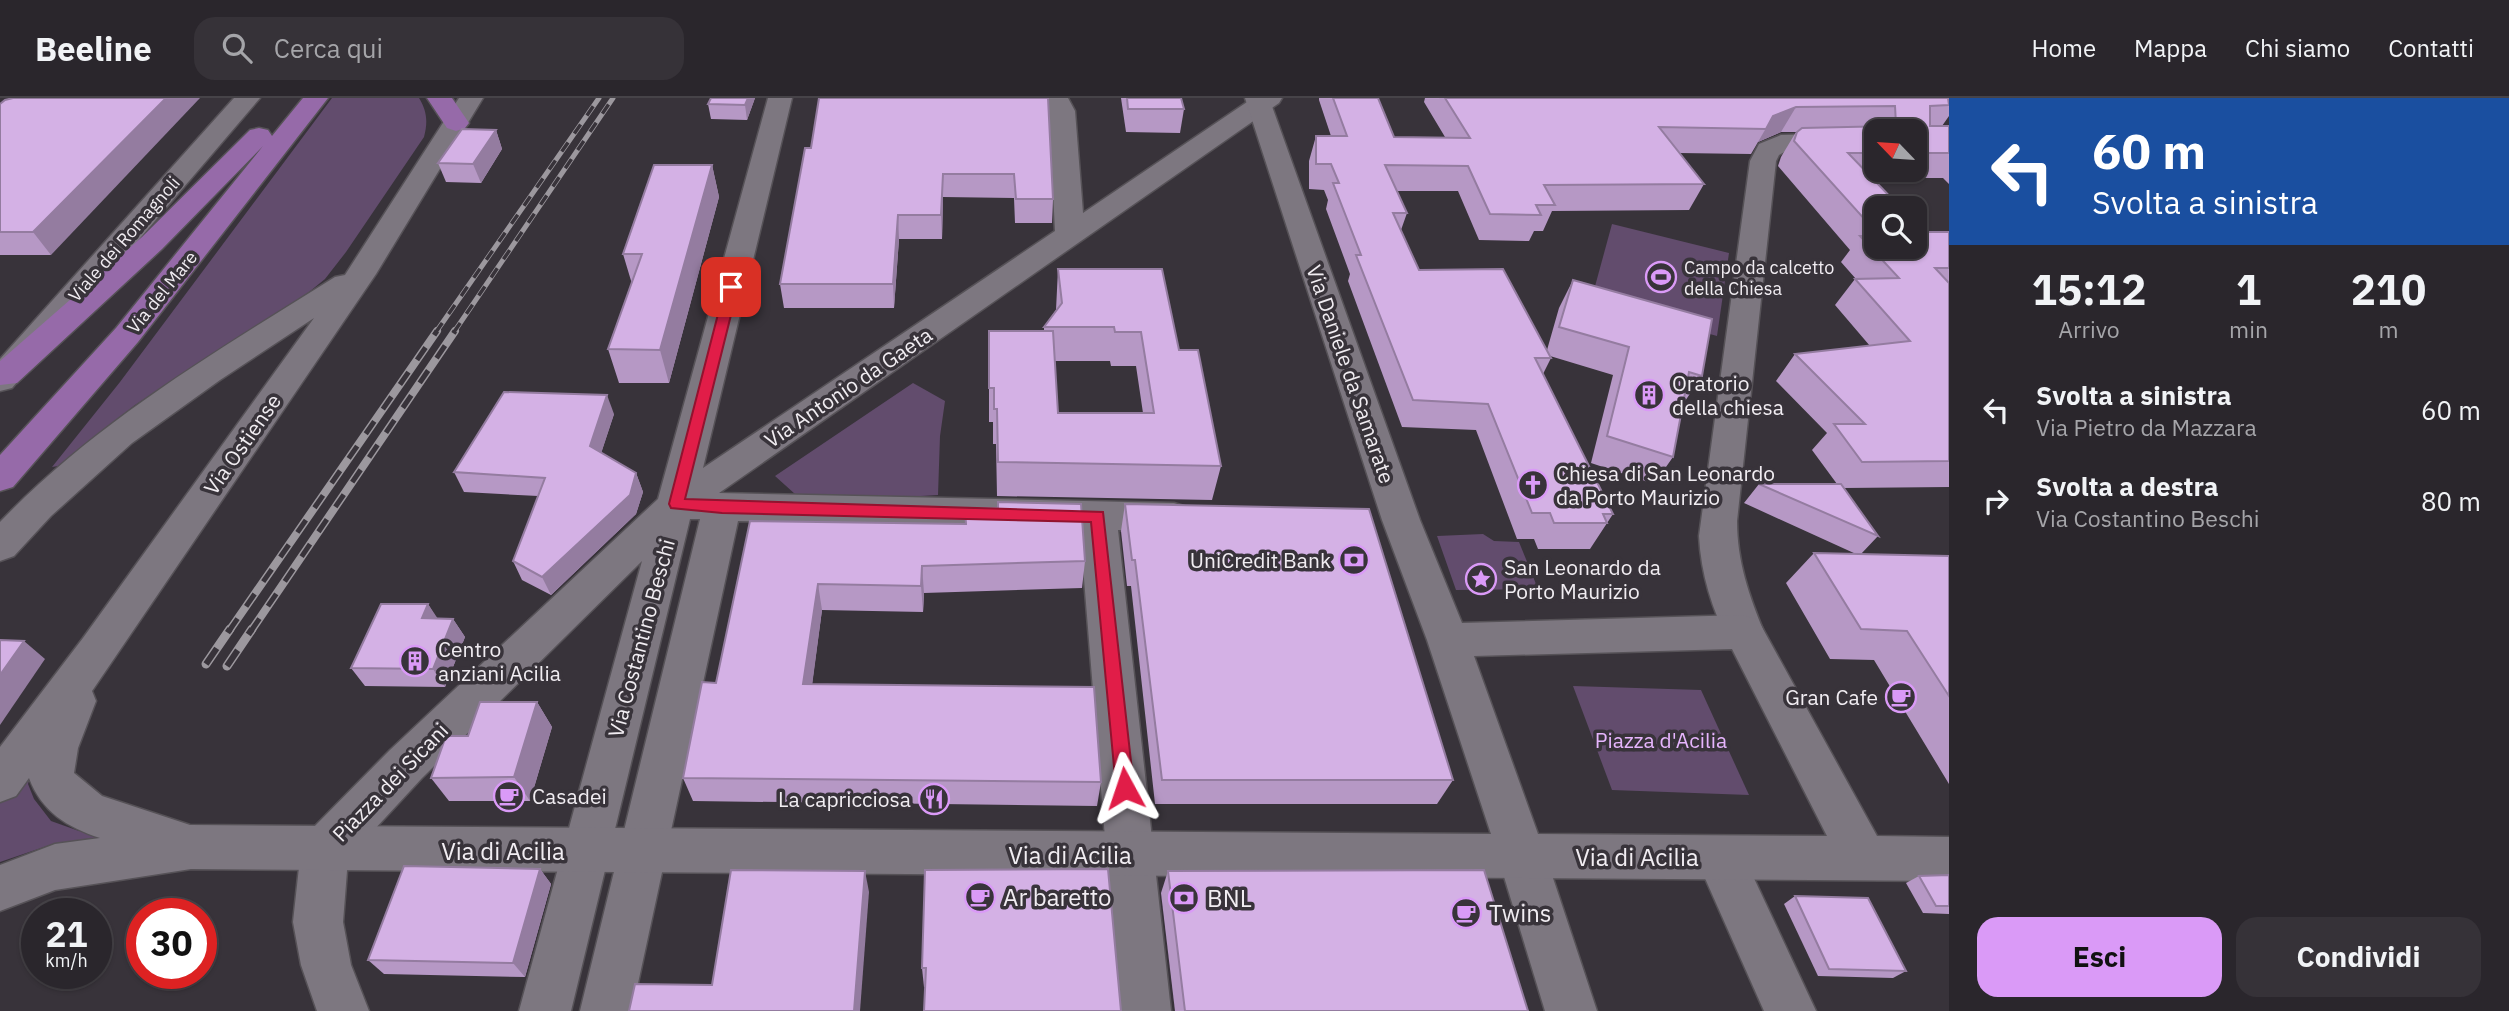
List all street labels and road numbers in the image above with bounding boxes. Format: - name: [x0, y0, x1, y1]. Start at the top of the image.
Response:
- street label: Viale dei Romagnoli: [63, 171, 185, 307]
- street label: Via del Mare: [122, 246, 202, 338]
- street label: Via Daniele da Samarate: [1300, 261, 1402, 487]
- street label: Via Antonio da Gaeta: [759, 320, 937, 454]
- street label: Via Ostiense: [197, 388, 287, 500]
- street label: Via Costantino Beschi: [601, 536, 681, 740]
- street label: Piazza dei Sicani: [326, 716, 454, 848]
- street label: Via di Acilia: [441, 835, 565, 867]
- street label: Via di Acilia: [1008, 839, 1132, 871]
- street label: Via di Acilia: [1575, 841, 1699, 873]

